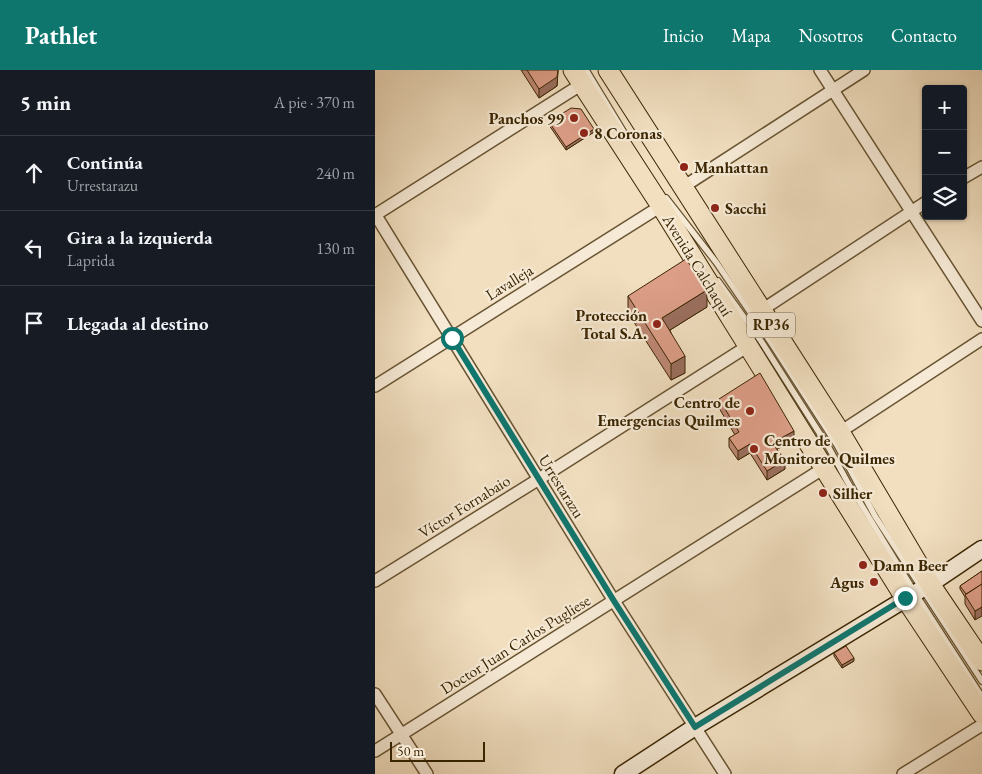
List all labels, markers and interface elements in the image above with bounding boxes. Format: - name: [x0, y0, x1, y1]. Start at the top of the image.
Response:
- text: Pathlet: [25, 20, 97, 51]
- text: Inicio: [663, 24, 704, 47]
- text: Mapa: [732, 24, 771, 47]
- text: Nosotros: [799, 24, 863, 47]
- text: Contacto: [891, 24, 957, 47]
- map controls: [922, 85, 967, 220]
- button: +: [922, 85, 967, 130]
- text: 5 min: [20, 89, 71, 116]
- text: A pie · 370 m: [274, 92, 355, 113]
- place label: Panchos 99: [489, 108, 565, 129]
- marker: Panchos 99: [568, 112, 580, 124]
- place label: 8 Coronas: [594, 123, 662, 144]
- marker: 8 Coronas: [578, 127, 590, 139]
- button: −: [922, 130, 967, 175]
- text: Continúa: [67, 150, 143, 175]
- place label: Manhattan: [694, 157, 768, 178]
- icon: ahead: [20, 159, 48, 187]
- marker: Manhattan: [678, 161, 690, 173]
- text: 240 m: [316, 163, 355, 184]
- text: Urrestarazu: [67, 175, 138, 196]
- button: layers: [922, 175, 967, 220]
- place label: Sacchi: [725, 198, 767, 219]
- marker: Sacchi: [709, 202, 721, 214]
- street label: Avenida Calchaquí: [657, 210, 737, 320]
- text: Gira a la izquierda: [67, 225, 213, 250]
- icon: left: [20, 234, 48, 262]
- text: 130 m: [316, 238, 355, 259]
- text: Laprida: [67, 250, 115, 271]
- street label: Lavalleja: [481, 259, 538, 305]
- place label: Protección Total S.A.: [575, 305, 647, 344]
- icon: arrive: [20, 309, 48, 337]
- text: Llegada al destino: [67, 311, 209, 336]
- road number: RP36: [747, 312, 795, 338]
- marker: Protección Total S.A.: [651, 318, 663, 330]
- route start: [441, 327, 464, 350]
- place label: Centro de Emergencias Quilmes: [598, 392, 740, 431]
- marker: Centro de Emergencias Quilmes: [744, 405, 756, 417]
- place label: Centro de Monitoreo Quilmes: [764, 430, 895, 469]
- marker: Centro de Monitoreo Quilmes: [748, 443, 760, 455]
- street label: Urrestarazu: [534, 451, 590, 522]
- street label: Víctor Fornabaio: [414, 470, 514, 543]
- place label: Silher: [833, 483, 873, 504]
- marker: Silher: [817, 487, 829, 499]
- place label: Damn Beer: [873, 555, 948, 576]
- marker: Damn Beer: [857, 559, 869, 571]
- place label: Agus: [829, 572, 864, 593]
- marker: Agus: [868, 576, 880, 588]
- route end: [894, 587, 917, 610]
- street label: Doctor Juan Carlos Pugliese: [436, 590, 594, 699]
- scale bar: [390, 739, 485, 762]
- text: 50 m: [397, 742, 424, 760]

